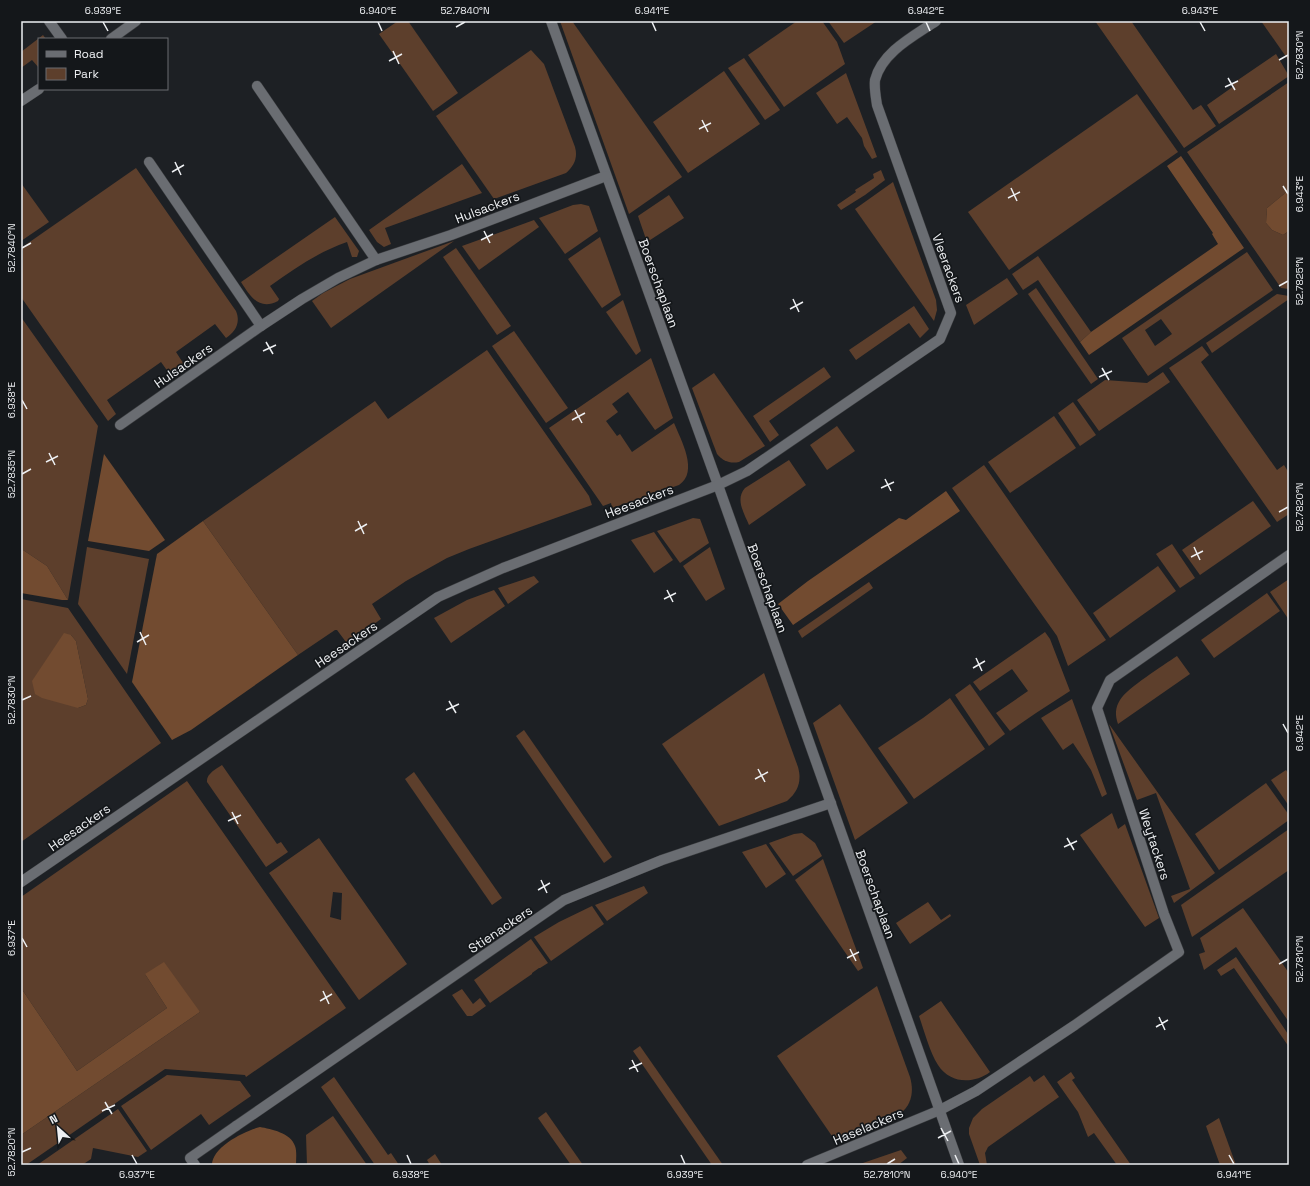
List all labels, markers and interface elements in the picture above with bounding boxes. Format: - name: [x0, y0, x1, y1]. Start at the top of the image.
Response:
- text: 6.939°E: [85, 4, 122, 17]
- text: 6.940°E: [360, 4, 397, 17]
- text: 52.7840°N: [440, 4, 490, 17]
- text: 6.941°E: [635, 4, 670, 17]
- text: 6.942°E: [908, 4, 945, 17]
- text: 6.943°E: [1182, 4, 1219, 17]
- text: 52.7830°N: [1293, 31, 1306, 79]
- legend: [38, 38, 168, 90]
- text: Road: [74, 46, 103, 62]
- text: Park: [74, 66, 99, 82]
- text: 6.943°E: [1293, 175, 1306, 212]
- street label: Hulsackers: [453, 187, 522, 227]
- text: 52.7840°N: [5, 223, 18, 273]
- street label: Vleerackers: [928, 231, 969, 305]
- street label: Boerschaplaan: [635, 236, 683, 330]
- text: 52.7825°N: [1293, 257, 1306, 305]
- street label: Hulsackers: [151, 339, 216, 392]
- text: 6.938°E: [5, 381, 18, 418]
- text: 52.7835°N: [5, 450, 18, 498]
- street label: Heesackers: [603, 481, 676, 522]
- text: 52.7820°N: [1293, 483, 1306, 531]
- street label: Boerschaplaan: [744, 541, 792, 635]
- street label: Heesackers: [312, 617, 381, 672]
- text: 52.7830°N: [5, 676, 18, 724]
- text: 6.942°E: [1293, 714, 1306, 751]
- street label: Heesackers: [45, 800, 114, 855]
- street label: Weytackers: [1135, 806, 1174, 882]
- street label: Boerschaplaan: [852, 847, 900, 941]
- street label: Stienackers: [465, 902, 536, 957]
- text: 6.937°E: [5, 920, 18, 956]
- text: 52.7810°N: [1293, 936, 1306, 983]
- street label: Haselackers: [830, 1104, 906, 1149]
- north arrow: [38, 1108, 78, 1148]
- text: N: [47, 1111, 60, 1127]
- text: 52.7820°N: [5, 1128, 18, 1176]
- text: 6.937°E: [119, 1168, 155, 1181]
- text: 6.938°E: [393, 1168, 430, 1181]
- text: 6.939°E: [667, 1168, 704, 1181]
- text: 52.7810°N: [864, 1168, 911, 1181]
- text: 6.940°E: [941, 1168, 978, 1181]
- text: 6.941°E: [1217, 1168, 1252, 1181]

